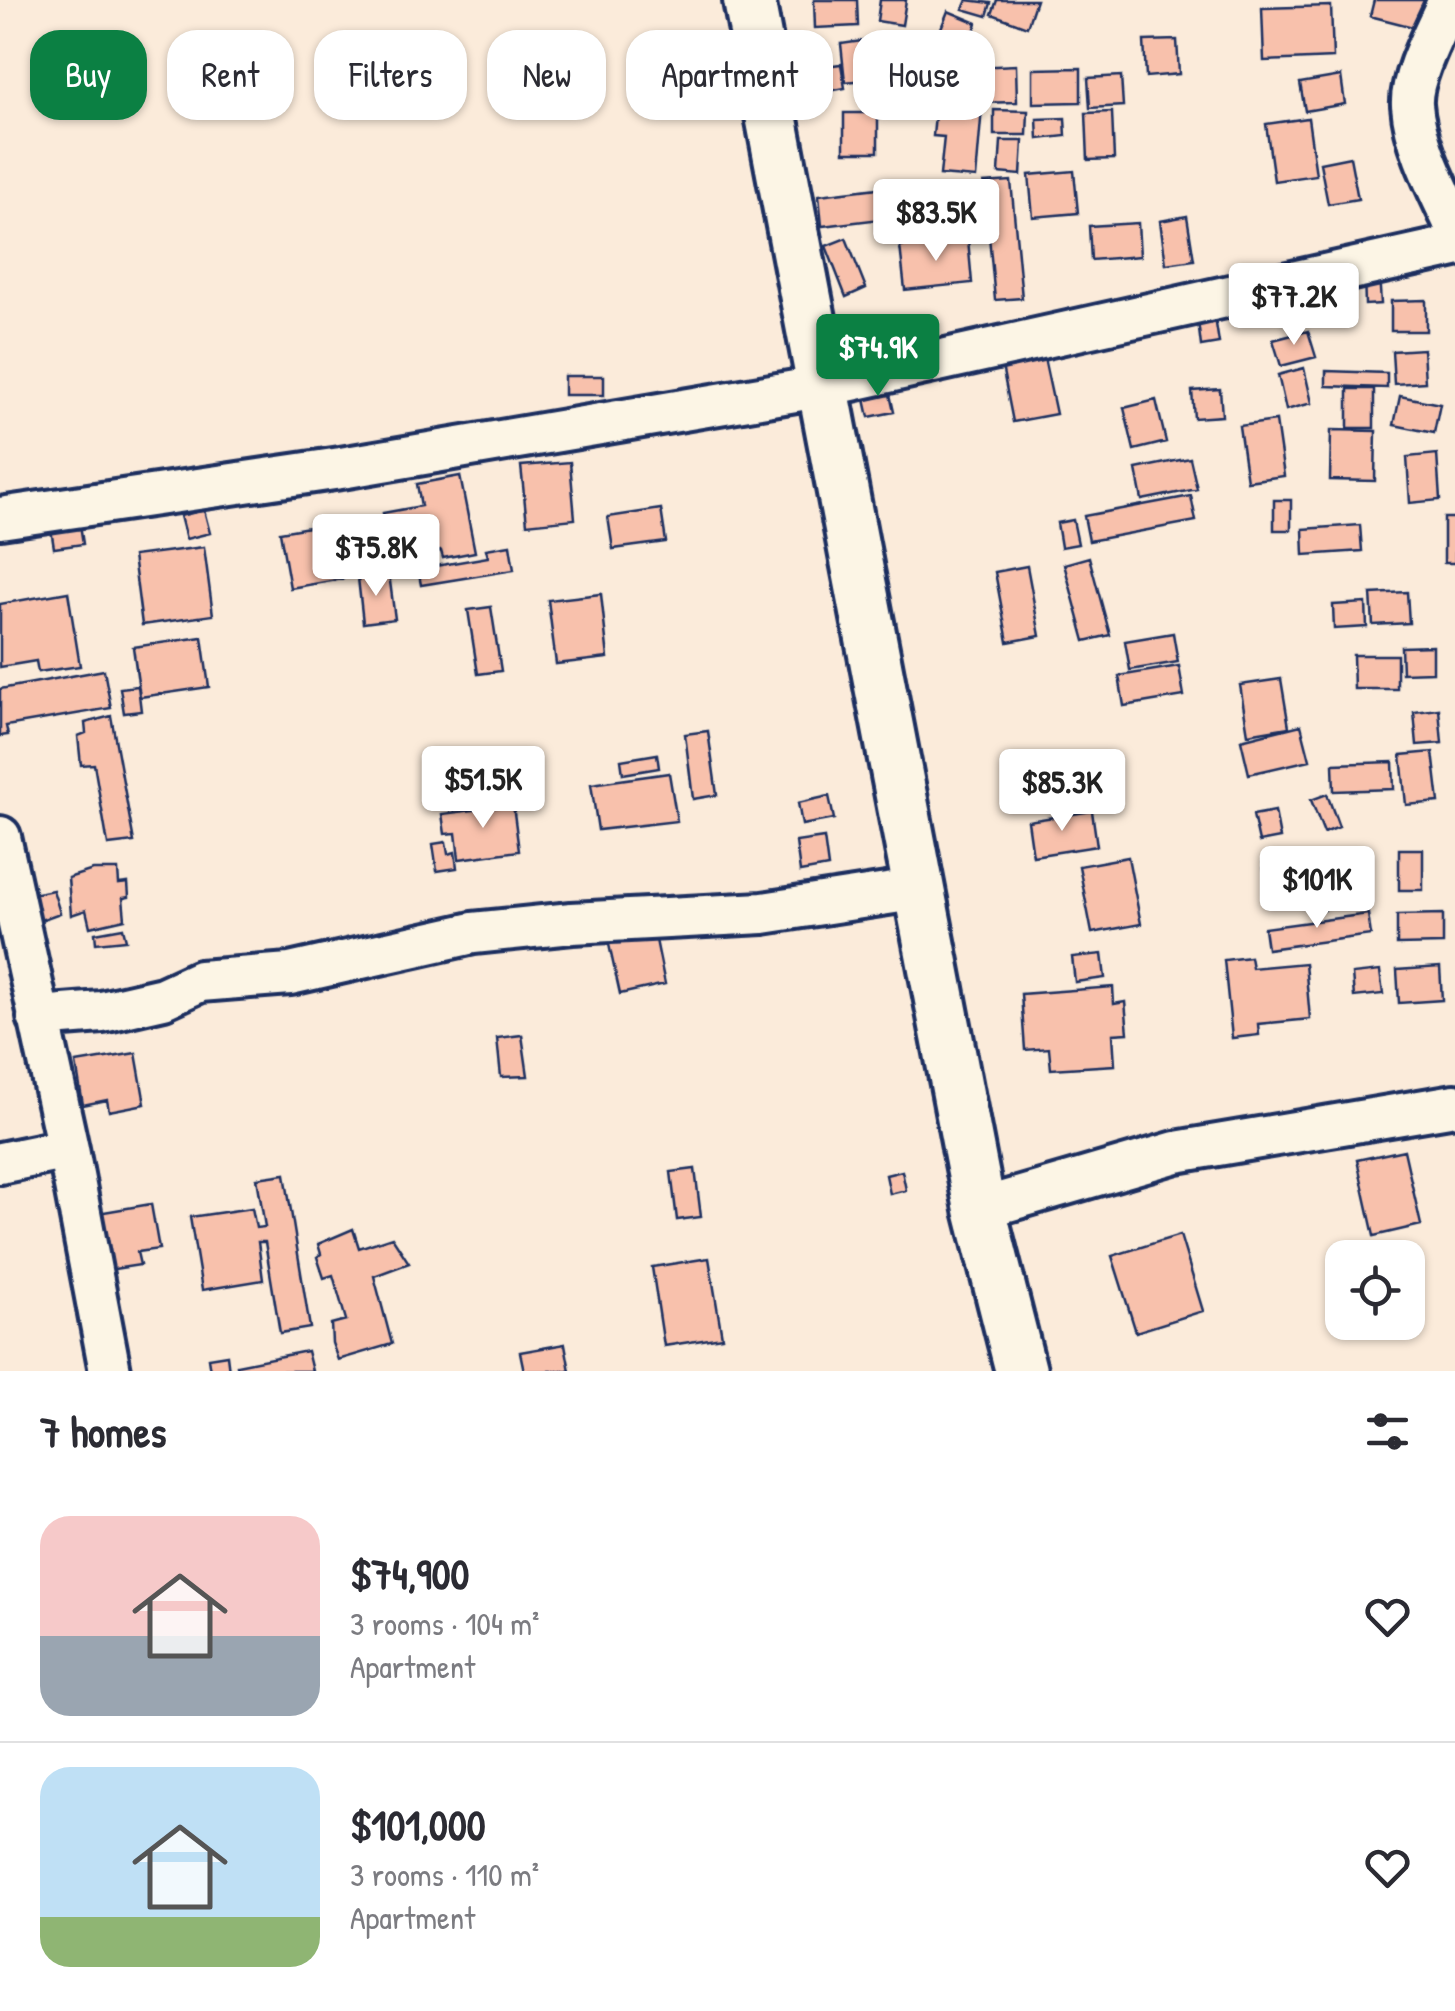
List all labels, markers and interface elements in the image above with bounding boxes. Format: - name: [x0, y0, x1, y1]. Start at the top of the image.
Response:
- chip: Buy: [30, 30, 147, 120]
- chip: Rent: [167, 30, 294, 120]
- chip: Filters: [314, 30, 467, 120]
- chip: New: [487, 30, 606, 120]
- chip: Apartment: [626, 30, 833, 120]
- chip: House: [853, 30, 995, 120]
- pin: $83.5K: [855, 179, 1017, 264]
- text: $83.5K: [895, 190, 977, 233]
- pin: $77.2K: [1213, 263, 1375, 348]
- text: $77.2K: [1251, 274, 1337, 317]
- pin: $74.9K: [797, 314, 959, 399]
- text: $74.9K: [838, 325, 918, 368]
- pin: $75.8K: [295, 514, 457, 599]
- text: $75.8K: [334, 525, 418, 568]
- pin: $51.5K: [402, 746, 564, 831]
- pin: $85.3K: [981, 749, 1143, 834]
- text: $51.5K: [444, 757, 522, 800]
- text: $85.3K: [1021, 760, 1103, 803]
- pin: $101K: [1247, 846, 1387, 931]
- text: $101K: [1282, 857, 1352, 900]
- map controls: [1325, 1240, 1425, 1340]
- button: locate: [1325, 1240, 1425, 1340]
- text: 7 homes: [40, 1403, 166, 1460]
- icon: filters: [1360, 1404, 1415, 1459]
- text: $74,900: [350, 1545, 469, 1602]
- icon: home: [120, 1556, 240, 1676]
- icon: heart: [1360, 1589, 1415, 1644]
- text: 3 rooms · 104 m²: [350, 1602, 539, 1645]
- text: Apartment: [350, 1645, 475, 1688]
- text: $101,000: [350, 1796, 486, 1853]
- icon: home: [120, 1807, 240, 1927]
- icon: heart: [1360, 1840, 1415, 1895]
- text: 3 rooms · 110 m²: [350, 1853, 539, 1896]
- text: Apartment: [350, 1896, 475, 1939]

